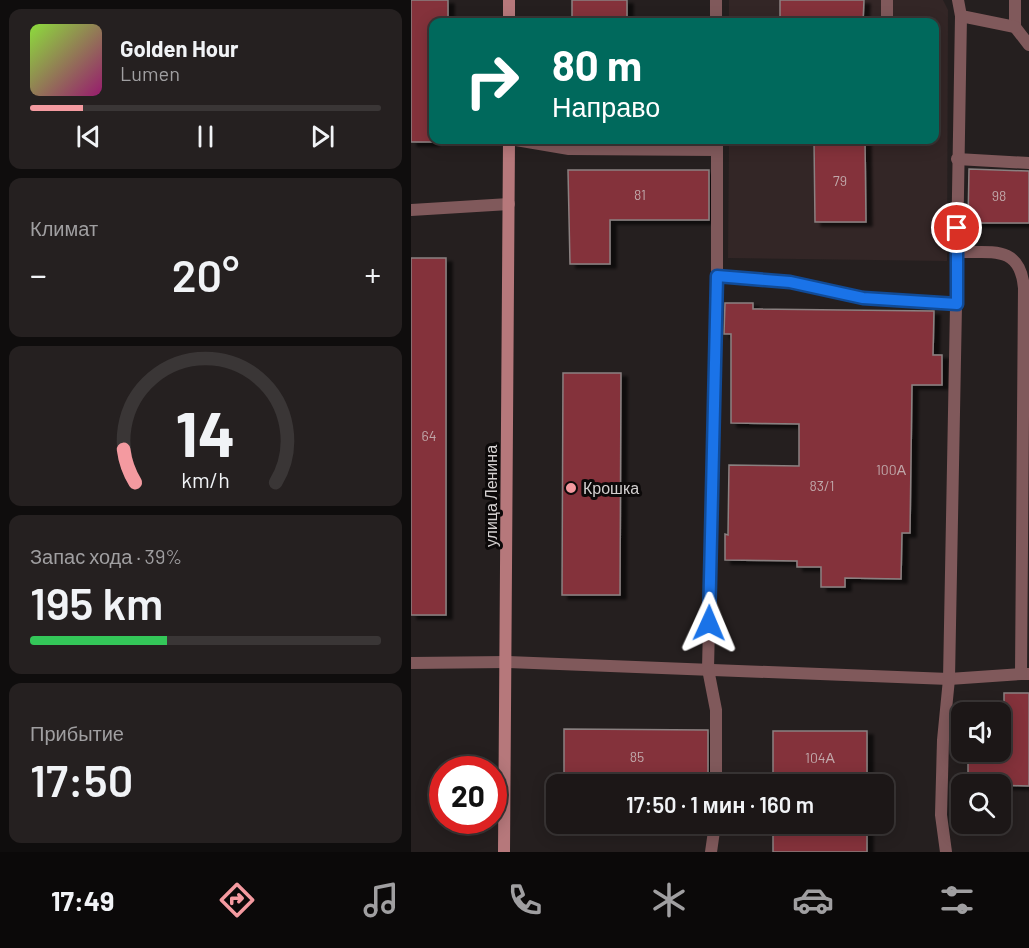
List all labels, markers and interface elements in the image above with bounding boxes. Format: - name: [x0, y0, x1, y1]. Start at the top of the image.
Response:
- text: Golden Hour: [120, 35, 238, 61]
- text: 80 m: [552, 39, 642, 89]
- icon: right: [453, 42, 531, 120]
- text: Lumen: [120, 61, 180, 85]
- text: Направо: [552, 90, 660, 122]
- icon: previous: [72, 120, 105, 153]
- icon: pause: [189, 120, 222, 153]
- icon: next: [306, 120, 339, 153]
- house number: 79: [833, 172, 847, 189]
- house number: 81: [634, 186, 646, 203]
- house number: 98: [992, 187, 1006, 204]
- pin: [931, 202, 982, 253]
- icon: arrive: [940, 211, 973, 244]
- text: Климат: [30, 216, 98, 240]
- text: 20°: [172, 247, 239, 301]
- text: −: [30, 254, 47, 294]
- text: +: [365, 254, 381, 294]
- text: 14: [176, 395, 235, 469]
- house number: 64: [422, 427, 436, 444]
- street label: улица Ленина: [481, 445, 500, 547]
- house number: 100А: [876, 461, 907, 478]
- text: km/h: [181, 467, 230, 492]
- house number: 83/1: [809, 477, 835, 494]
- place label: Крошка: [583, 478, 639, 497]
- marker: Крошка: [564, 481, 578, 495]
- text: Запас хода · 39%: [30, 544, 182, 568]
- text: 195 km: [30, 575, 163, 629]
- position arrow: [677, 591, 741, 655]
- map controls: [951, 702, 1011, 834]
- button: sound: [951, 702, 1011, 762]
- text: Прибытие: [30, 721, 124, 745]
- house number: 85: [630, 748, 644, 765]
- house number: 104А: [805, 749, 836, 766]
- text: 17:50: [30, 752, 133, 806]
- speed limit sign: 20: [429, 756, 507, 834]
- button: search: [951, 774, 1011, 834]
- text: 17:50 · 1 мин · 160 m: [626, 791, 814, 817]
- icon: directions: [216, 879, 258, 921]
- icon: music: [360, 879, 402, 921]
- icon: phone: [504, 879, 546, 921]
- icon: climate: [648, 879, 690, 921]
- icon: car: [792, 879, 834, 921]
- icon: filters: [936, 879, 978, 921]
- text: 17:49: [51, 884, 114, 916]

